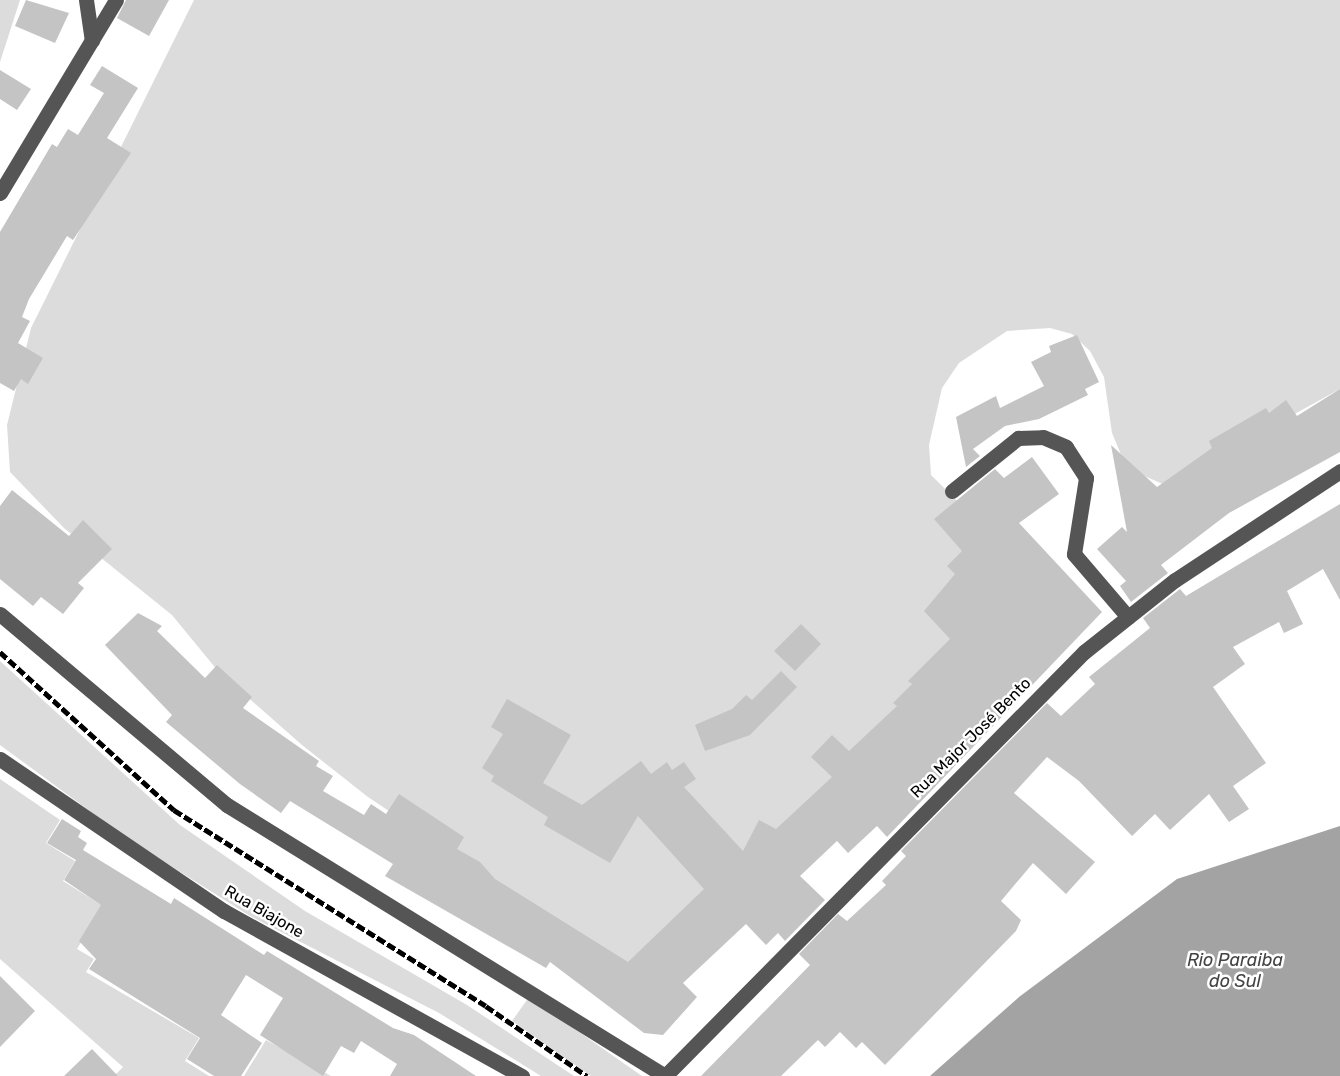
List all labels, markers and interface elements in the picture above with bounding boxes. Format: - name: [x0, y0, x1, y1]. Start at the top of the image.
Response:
- street label: Rua Major José Bento: [907, 674, 1035, 802]
- street label: Rua Biajone: [221, 882, 307, 942]
- water label: Rio Paraiba do Sul: [1187, 950, 1283, 992]

